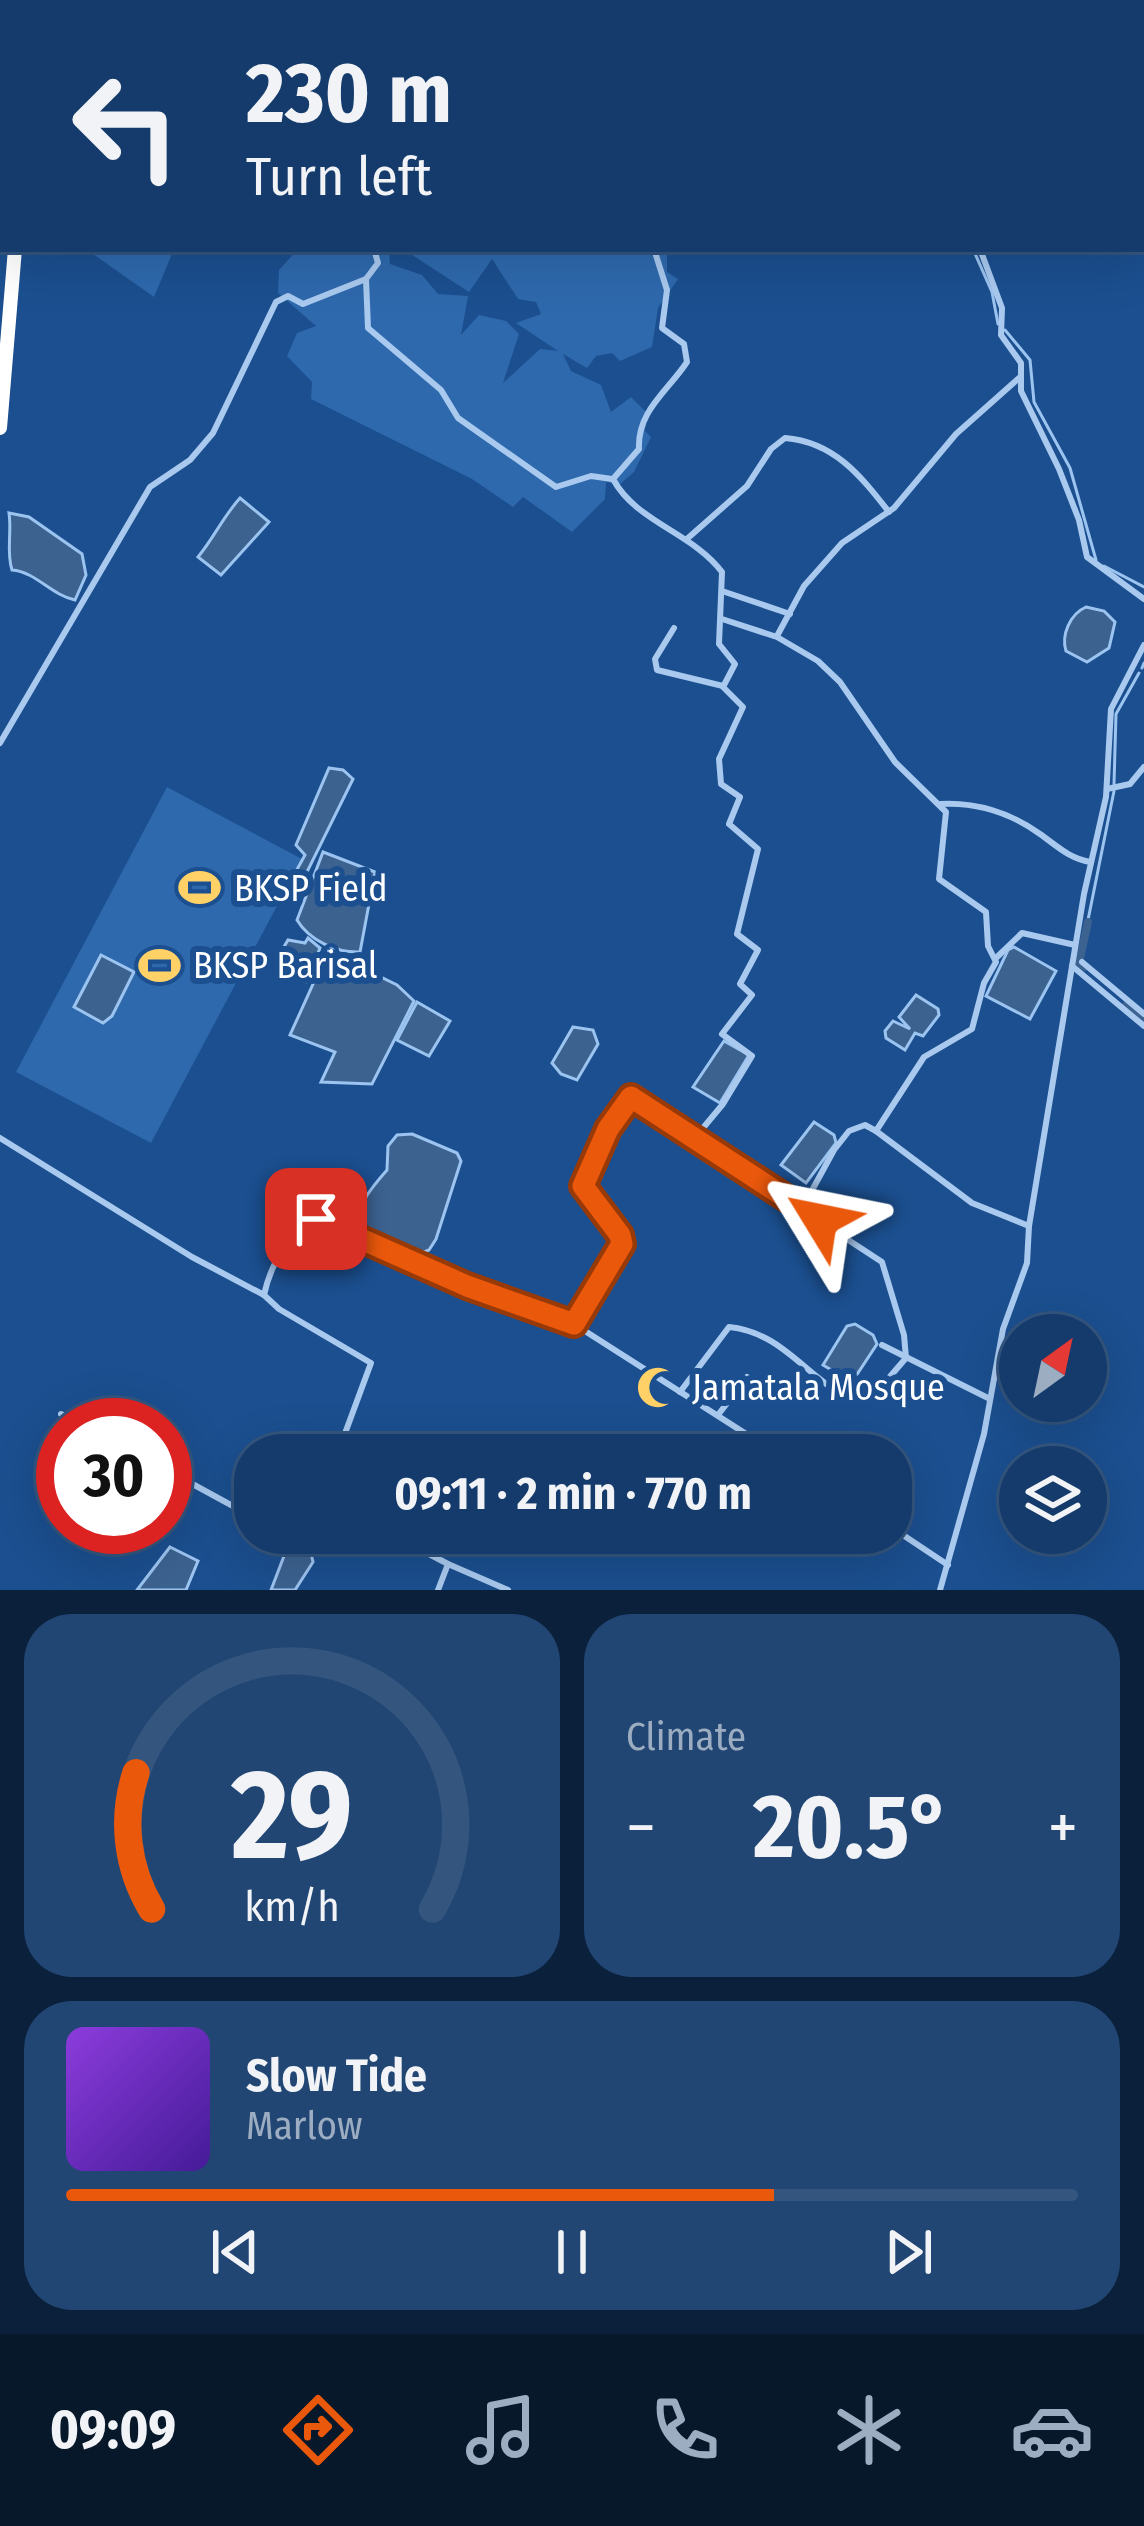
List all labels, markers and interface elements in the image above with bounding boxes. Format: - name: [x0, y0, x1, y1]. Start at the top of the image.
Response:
- text: 230 m: [246, 43, 452, 144]
- icon: left: [48, 48, 204, 204]
- text: Turn left: [246, 145, 432, 209]
- sports icon: BKSP Field: [177, 865, 223, 911]
- place label: BKSP Field: [234, 867, 388, 911]
- sports icon: BKSP Barisal: [136, 942, 182, 988]
- place label: BKSP Barisal: [193, 944, 377, 988]
- position arrow: [757, 1157, 883, 1283]
- pin: [265, 1168, 367, 1270]
- icon: arrive: [283, 1186, 349, 1252]
- north arrow: [999, 1314, 1107, 1422]
- map controls: [999, 1314, 1107, 1554]
- mosque icon: Jamatala Mosque: [635, 1364, 681, 1410]
- place label: Jamatala Mosque: [692, 1366, 945, 1410]
- speed limit sign: 30: [36, 1398, 192, 1554]
- button: layers: [999, 1446, 1107, 1554]
- text: 09:11 · 2 min · 770 m: [394, 1467, 752, 1521]
- text: Climate: [626, 1714, 746, 1760]
- text: 29: [230, 1741, 353, 1891]
- text: 20.5°: [753, 1773, 951, 1881]
- text: −: [626, 1788, 656, 1867]
- text: +: [1048, 1788, 1078, 1867]
- text: km/h: [244, 1880, 340, 1931]
- text: Slow Tide: [246, 2049, 427, 2103]
- text: Marlow: [246, 2103, 363, 2149]
- icon: previous: [202, 2219, 268, 2285]
- icon: pause: [539, 2219, 605, 2285]
- icon: next: [876, 2219, 942, 2285]
- icon: directions: [276, 2388, 360, 2472]
- icon: music: [459, 2388, 543, 2472]
- icon: phone: [643, 2388, 727, 2472]
- icon: climate: [827, 2388, 911, 2472]
- icon: car: [1010, 2388, 1094, 2472]
- text: 09:09: [50, 2398, 176, 2462]

